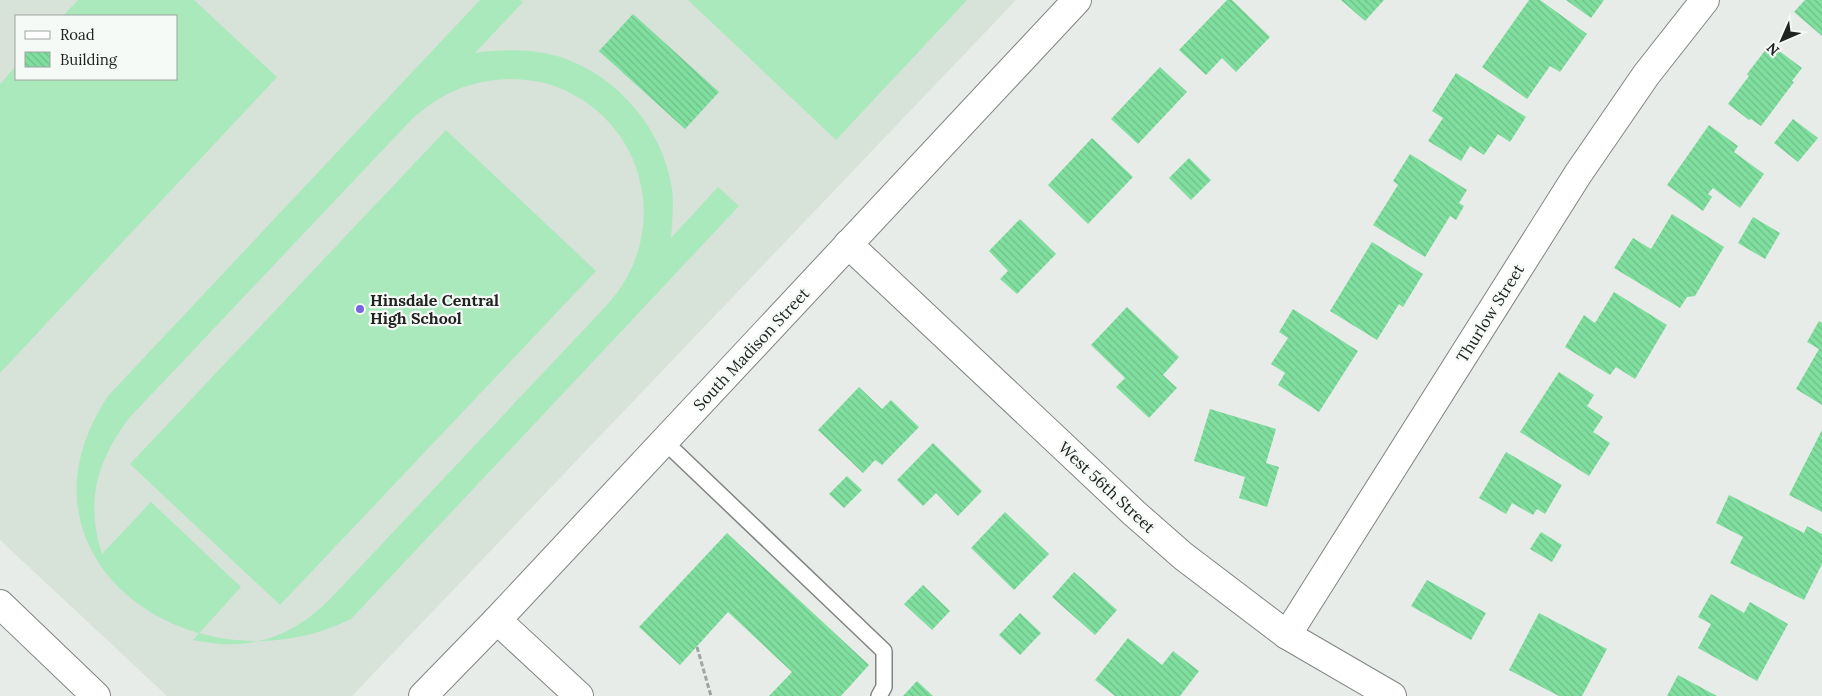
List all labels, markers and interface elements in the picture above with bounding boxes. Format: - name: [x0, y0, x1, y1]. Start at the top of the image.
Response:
- legend: [15, 15, 178, 80]
- north arrow: [1757, 15, 1807, 65]
- text: Road: [60, 25, 95, 44]
- text: N: [1762, 39, 1783, 59]
- text: Building: [60, 50, 118, 69]
- street label: Thurlow Street: [1452, 259, 1529, 366]
- street label: South Madison Street: [689, 283, 814, 415]
- place label: Hinsdale Central High School: [370, 290, 499, 328]
- marker: Hinsdale Central High School: [354, 303, 366, 315]
- street label: West 56th Street: [1054, 437, 1160, 538]

